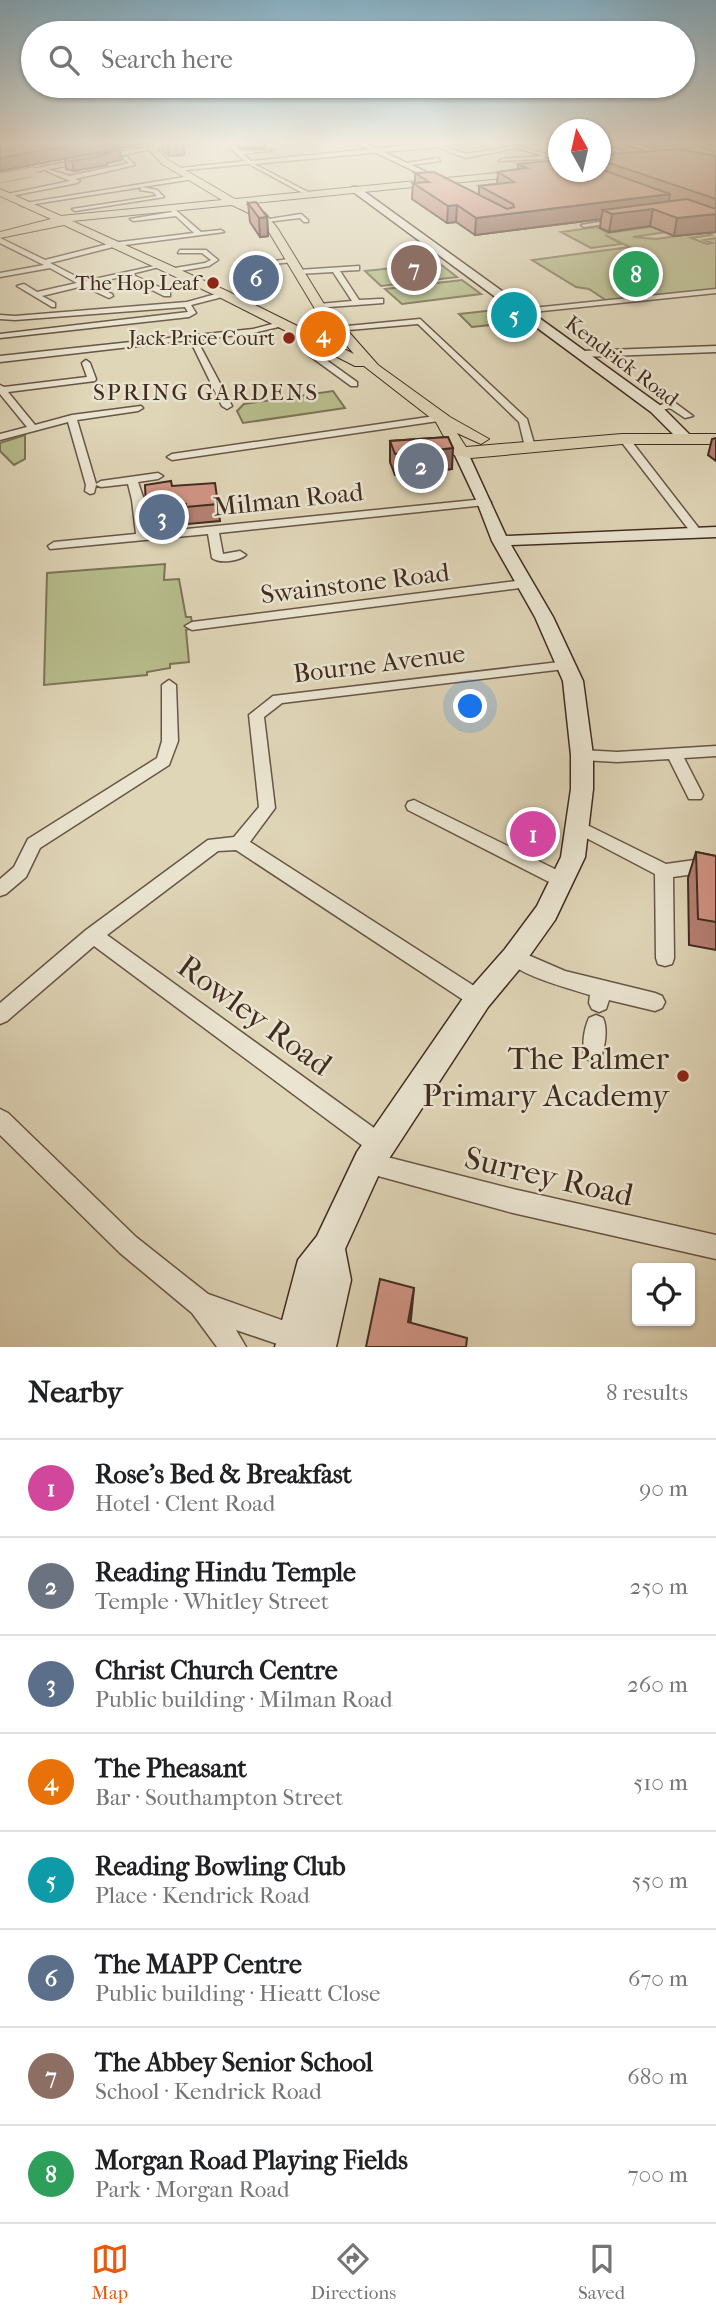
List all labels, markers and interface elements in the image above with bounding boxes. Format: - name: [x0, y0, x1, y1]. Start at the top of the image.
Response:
- search box: [21, 21, 695, 98]
- icon: search: [45, 41, 83, 79]
- text: Search here: [101, 44, 233, 75]
- north arrow: [548, 119, 611, 182]
- pin: 7: [391, 242, 437, 294]
- pin: 8: [613, 248, 659, 300]
- pin: 6: [233, 252, 279, 304]
- place label: The Hop Leaf: [75, 271, 203, 295]
- marker: The Hop Leaf: [205, 275, 221, 291]
- pin: 5: [491, 289, 537, 341]
- pin: 4: [300, 308, 346, 360]
- street label: Kendrick Road: [561, 311, 684, 412]
- place label: Jack Price Court: [127, 326, 276, 350]
- marker: Jack Price Court: [281, 330, 297, 346]
- district label: SPRING GARDENS: [93, 379, 319, 406]
- pin: 2: [398, 440, 444, 492]
- street label: Milman Road: [211, 476, 366, 523]
- pin: 3: [139, 491, 185, 543]
- street label: Swainstone Road: [259, 556, 452, 610]
- street label: Bourne Avenue: [291, 638, 467, 689]
- your location: [453, 689, 487, 723]
- pin: 1: [510, 808, 556, 860]
- street label: Rowley Road: [171, 947, 339, 1084]
- place label: The Palmer Primary Academy: [422, 1040, 670, 1114]
- marker: The Palmer Primary Academy: [675, 1068, 691, 1084]
- street label: Surrey Road: [461, 1139, 637, 1214]
- map controls: [632, 1263, 695, 1326]
- button: locate: [632, 1263, 695, 1326]
- text: Nearby: [28, 1375, 123, 1410]
- text: 8 results: [606, 1379, 688, 1406]
- text: Rose's Bed & Breakfast: [95, 1459, 352, 1490]
- text: 1: [47, 1475, 55, 1502]
- text: 90 m: [639, 1475, 688, 1502]
- text: Hotel · Clent Road: [95, 1490, 275, 1517]
- text: Reading Hindu Temple: [95, 1557, 356, 1588]
- text: 2: [45, 1573, 57, 1600]
- text: 250 m: [630, 1573, 688, 1600]
- text: Temple · Whitley Street: [95, 1588, 329, 1615]
- text: Christ Church Centre: [95, 1655, 338, 1686]
- text: 3: [46, 1671, 56, 1698]
- text: 260 m: [627, 1671, 688, 1698]
- text: Public building · Milman Road: [95, 1686, 393, 1713]
- text: The Pheasant: [95, 1753, 247, 1784]
- text: 4: [44, 1769, 58, 1796]
- text: 510 m: [633, 1769, 688, 1796]
- text: Bar · Southampton Street: [95, 1784, 343, 1811]
- text: Reading Bowling Club: [95, 1851, 346, 1882]
- text: 5: [46, 1867, 56, 1894]
- text: 550 m: [632, 1867, 688, 1894]
- text: Place · Kendrick Road: [95, 1882, 310, 1909]
- text: The MAPP Centre: [95, 1949, 302, 1980]
- text: 6: [45, 1965, 57, 1992]
- text: 670 m: [628, 1965, 688, 1992]
- text: Public building · Hieatt Close: [95, 1980, 380, 2007]
- text: The Abbey Senior School: [95, 2047, 373, 2078]
- text: 7: [45, 2063, 57, 2090]
- text: 680 m: [627, 2063, 688, 2090]
- text: School · Kendrick Road: [95, 2078, 322, 2105]
- text: Morgan Road Playing Fields: [95, 2145, 408, 2176]
- text: 8: [45, 2161, 57, 2188]
- text: 700 m: [628, 2161, 688, 2188]
- text: Park · Morgan Road: [95, 2176, 290, 2203]
- tab: Map: [91, 2240, 129, 2304]
- tab: Directions: [311, 2240, 396, 2304]
- tab: Saved: [578, 2240, 625, 2304]

